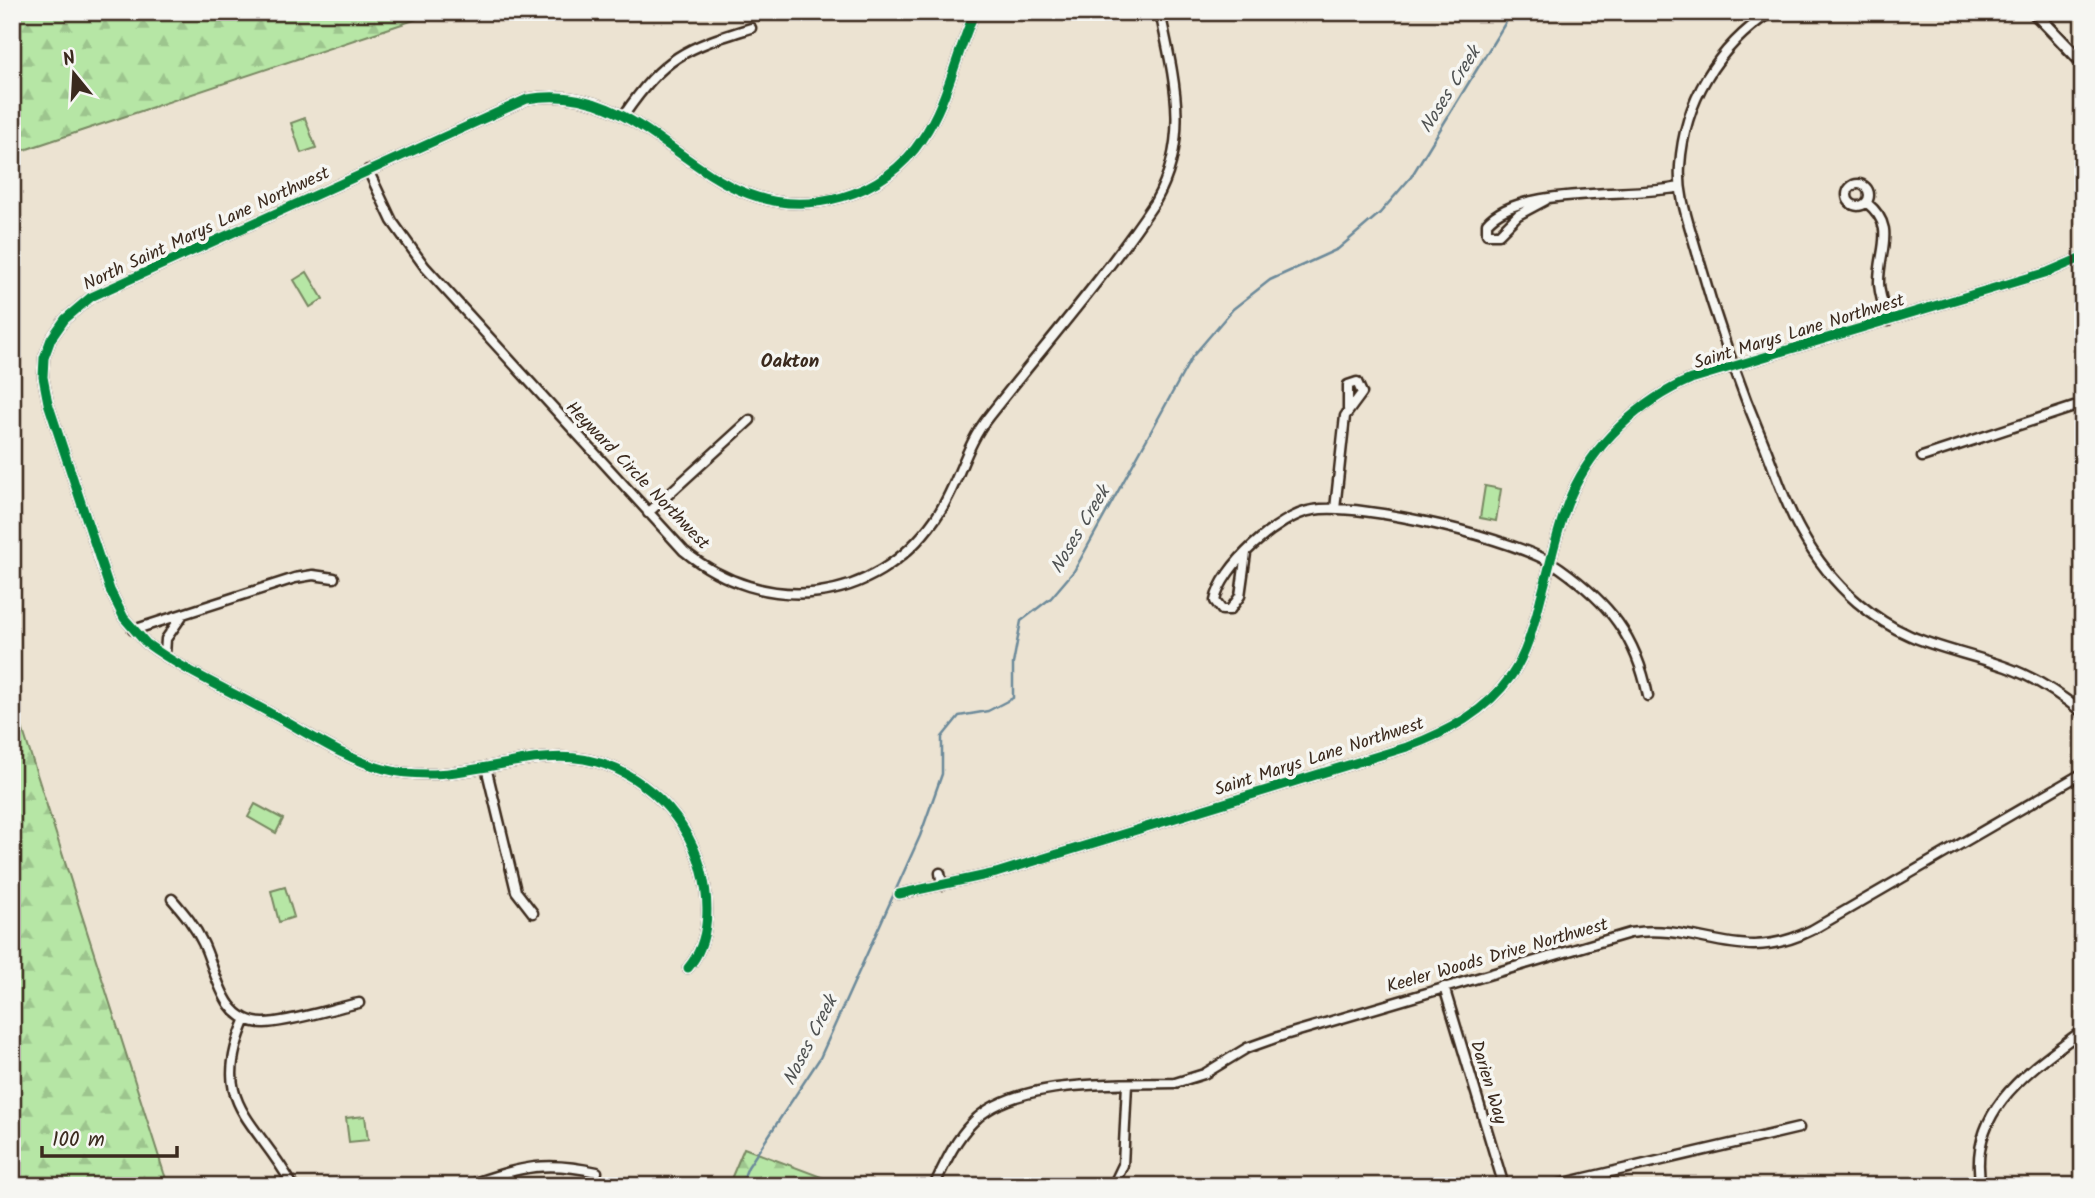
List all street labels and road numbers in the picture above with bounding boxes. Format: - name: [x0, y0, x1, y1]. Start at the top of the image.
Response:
- street label: North Saint Marys Lane Northwest: [79, 159, 336, 299]
- street label: Saint Marys Lane Northwest: [1691, 286, 1909, 378]
- street label: Heyward Circle Northwest: [558, 395, 717, 558]
- street label: Saint Marys Lane Northwest: [1211, 709, 1429, 805]
- street label: Keeler Woods Drive Northwest: [1383, 911, 1613, 1002]
- street label: Darien Way: [1461, 1037, 1514, 1128]

